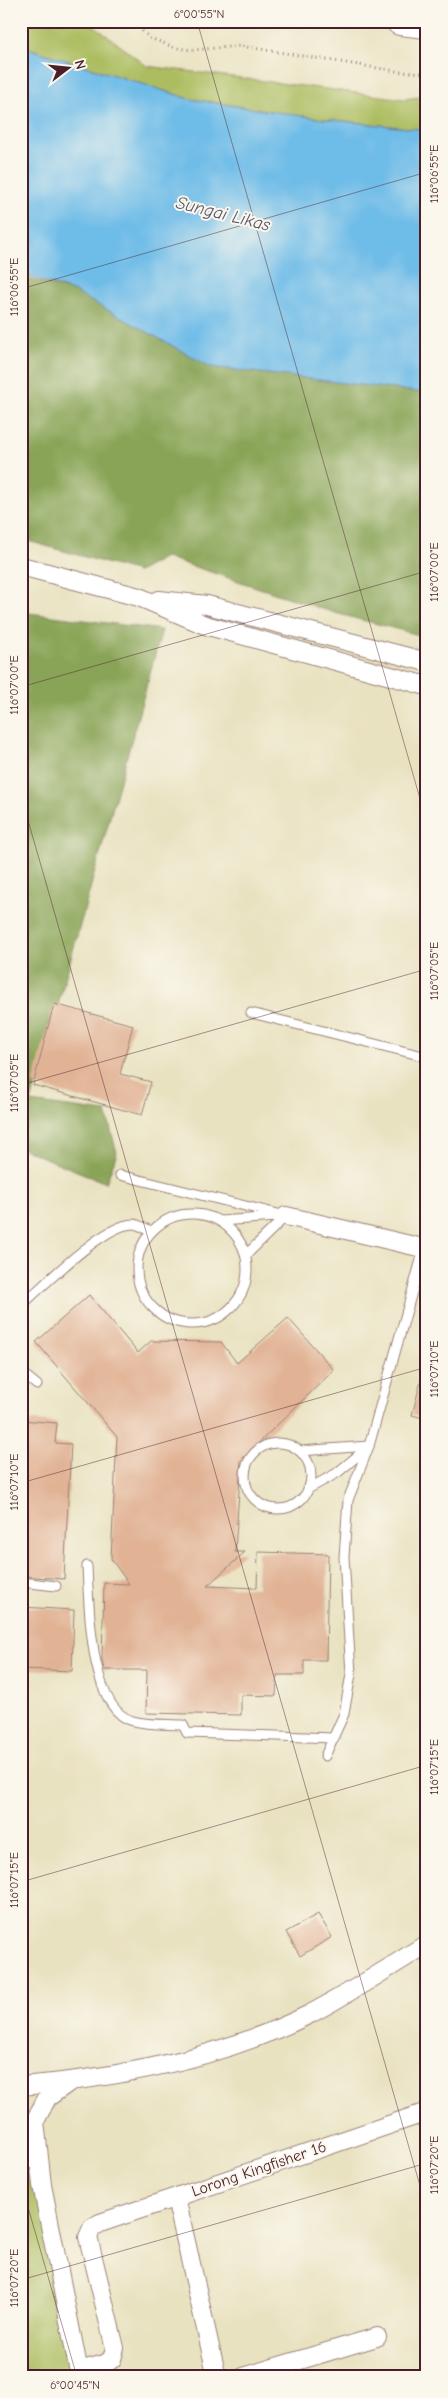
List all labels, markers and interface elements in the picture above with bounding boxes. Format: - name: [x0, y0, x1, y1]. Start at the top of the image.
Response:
- text: 6°00'55"N: [174, 7, 224, 21]
- north arrow: [42, 42, 92, 92]
- text: N: [71, 58, 89, 71]
- text: 116°06'55"E: [427, 145, 441, 203]
- water label: Sungai Likas: [174, 192, 273, 236]
- text: 116°06'55"E: [7, 258, 21, 316]
- text: 116°07'00"E: [427, 542, 441, 602]
- text: 116°07'00"E: [7, 655, 21, 715]
- text: 116°07'05"E: [427, 942, 441, 1000]
- text: 116°07'05"E: [7, 1054, 21, 1112]
- text: 116°07'10"E: [427, 1341, 441, 1397]
- text: 116°07'10"E: [7, 1454, 21, 1510]
- text: 116°07'15"E: [427, 1739, 441, 1795]
- text: 116°07'15"E: [7, 1852, 21, 1908]
- text: 116°07'20"E: [427, 2136, 441, 2194]
- street label: Lorong Kingfisher 16: [189, 2137, 329, 2201]
- text: 116°07'20"E: [7, 2249, 21, 2307]
- text: 6°00'45"N: [50, 2378, 100, 2392]

